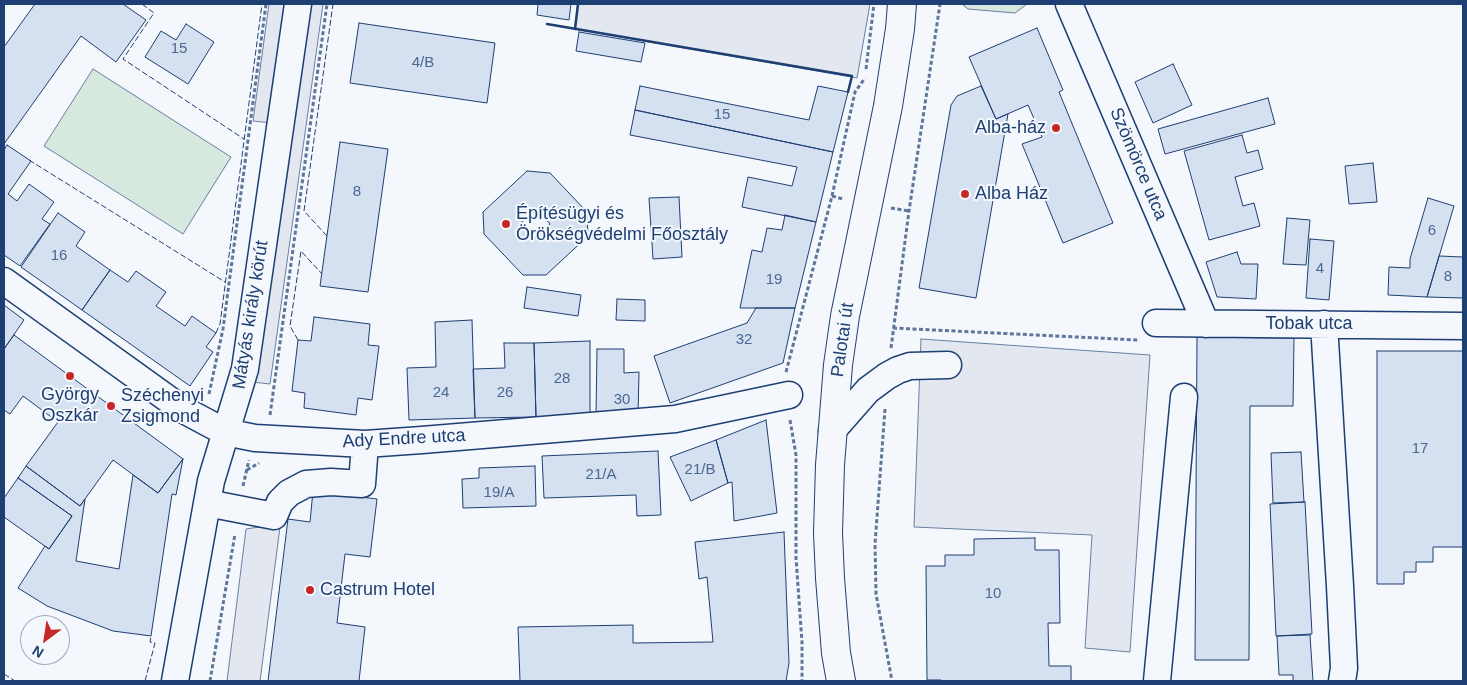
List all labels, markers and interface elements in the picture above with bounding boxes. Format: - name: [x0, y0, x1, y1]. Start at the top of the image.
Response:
- house number: 15: [171, 40, 187, 58]
- house number: 4/B: [412, 54, 434, 72]
- street label: Szömörce utca: [1105, 105, 1171, 223]
- house number: 15: [714, 106, 730, 124]
- place label: Alba-ház: [975, 117, 1046, 139]
- marker: Alba-ház: [1050, 122, 1062, 134]
- house number: 8: [353, 183, 361, 201]
- place label: Alba Ház: [975, 183, 1048, 205]
- marker: Alba Ház: [959, 188, 971, 200]
- place label: Építésügyi és Örökségvédelmi Főosztály: [516, 203, 728, 245]
- marker: Építésügyi és Örökségvédelmi Főosztály: [500, 218, 512, 230]
- house number: 6: [1428, 222, 1436, 240]
- street label: Mátyás király körút: [229, 239, 273, 391]
- house number: 16: [51, 247, 67, 265]
- house number: 4: [1316, 260, 1324, 278]
- house number: 8: [1444, 268, 1452, 286]
- house number: 19: [766, 271, 782, 289]
- street label: Palotai út: [827, 301, 859, 379]
- street label: Tobak utca: [1265, 313, 1353, 335]
- house number: 32: [736, 331, 752, 349]
- marker: György Oszkár: [64, 370, 76, 382]
- house number: 28: [554, 370, 570, 388]
- place label: György Oszkár: [41, 384, 99, 426]
- house number: 24: [433, 384, 449, 402]
- house number: 26: [497, 384, 513, 402]
- place label: Széchenyi Zsigmond: [121, 385, 204, 428]
- house number: 30: [614, 391, 630, 409]
- marker: Széchenyi Zsigmond: [105, 400, 117, 412]
- street label: Ady Endre utca: [342, 425, 466, 453]
- house number: 17: [1412, 440, 1428, 458]
- house number: 21/B: [685, 461, 715, 479]
- house number: 21/A: [586, 466, 616, 484]
- house number: 19/A: [484, 484, 514, 502]
- place label: Castrum Hotel: [320, 579, 435, 601]
- marker: Castrum Hotel: [304, 584, 316, 596]
- house number: 10: [985, 585, 1001, 603]
- north arrow: [20, 615, 70, 665]
- text: N: [29, 643, 46, 661]

